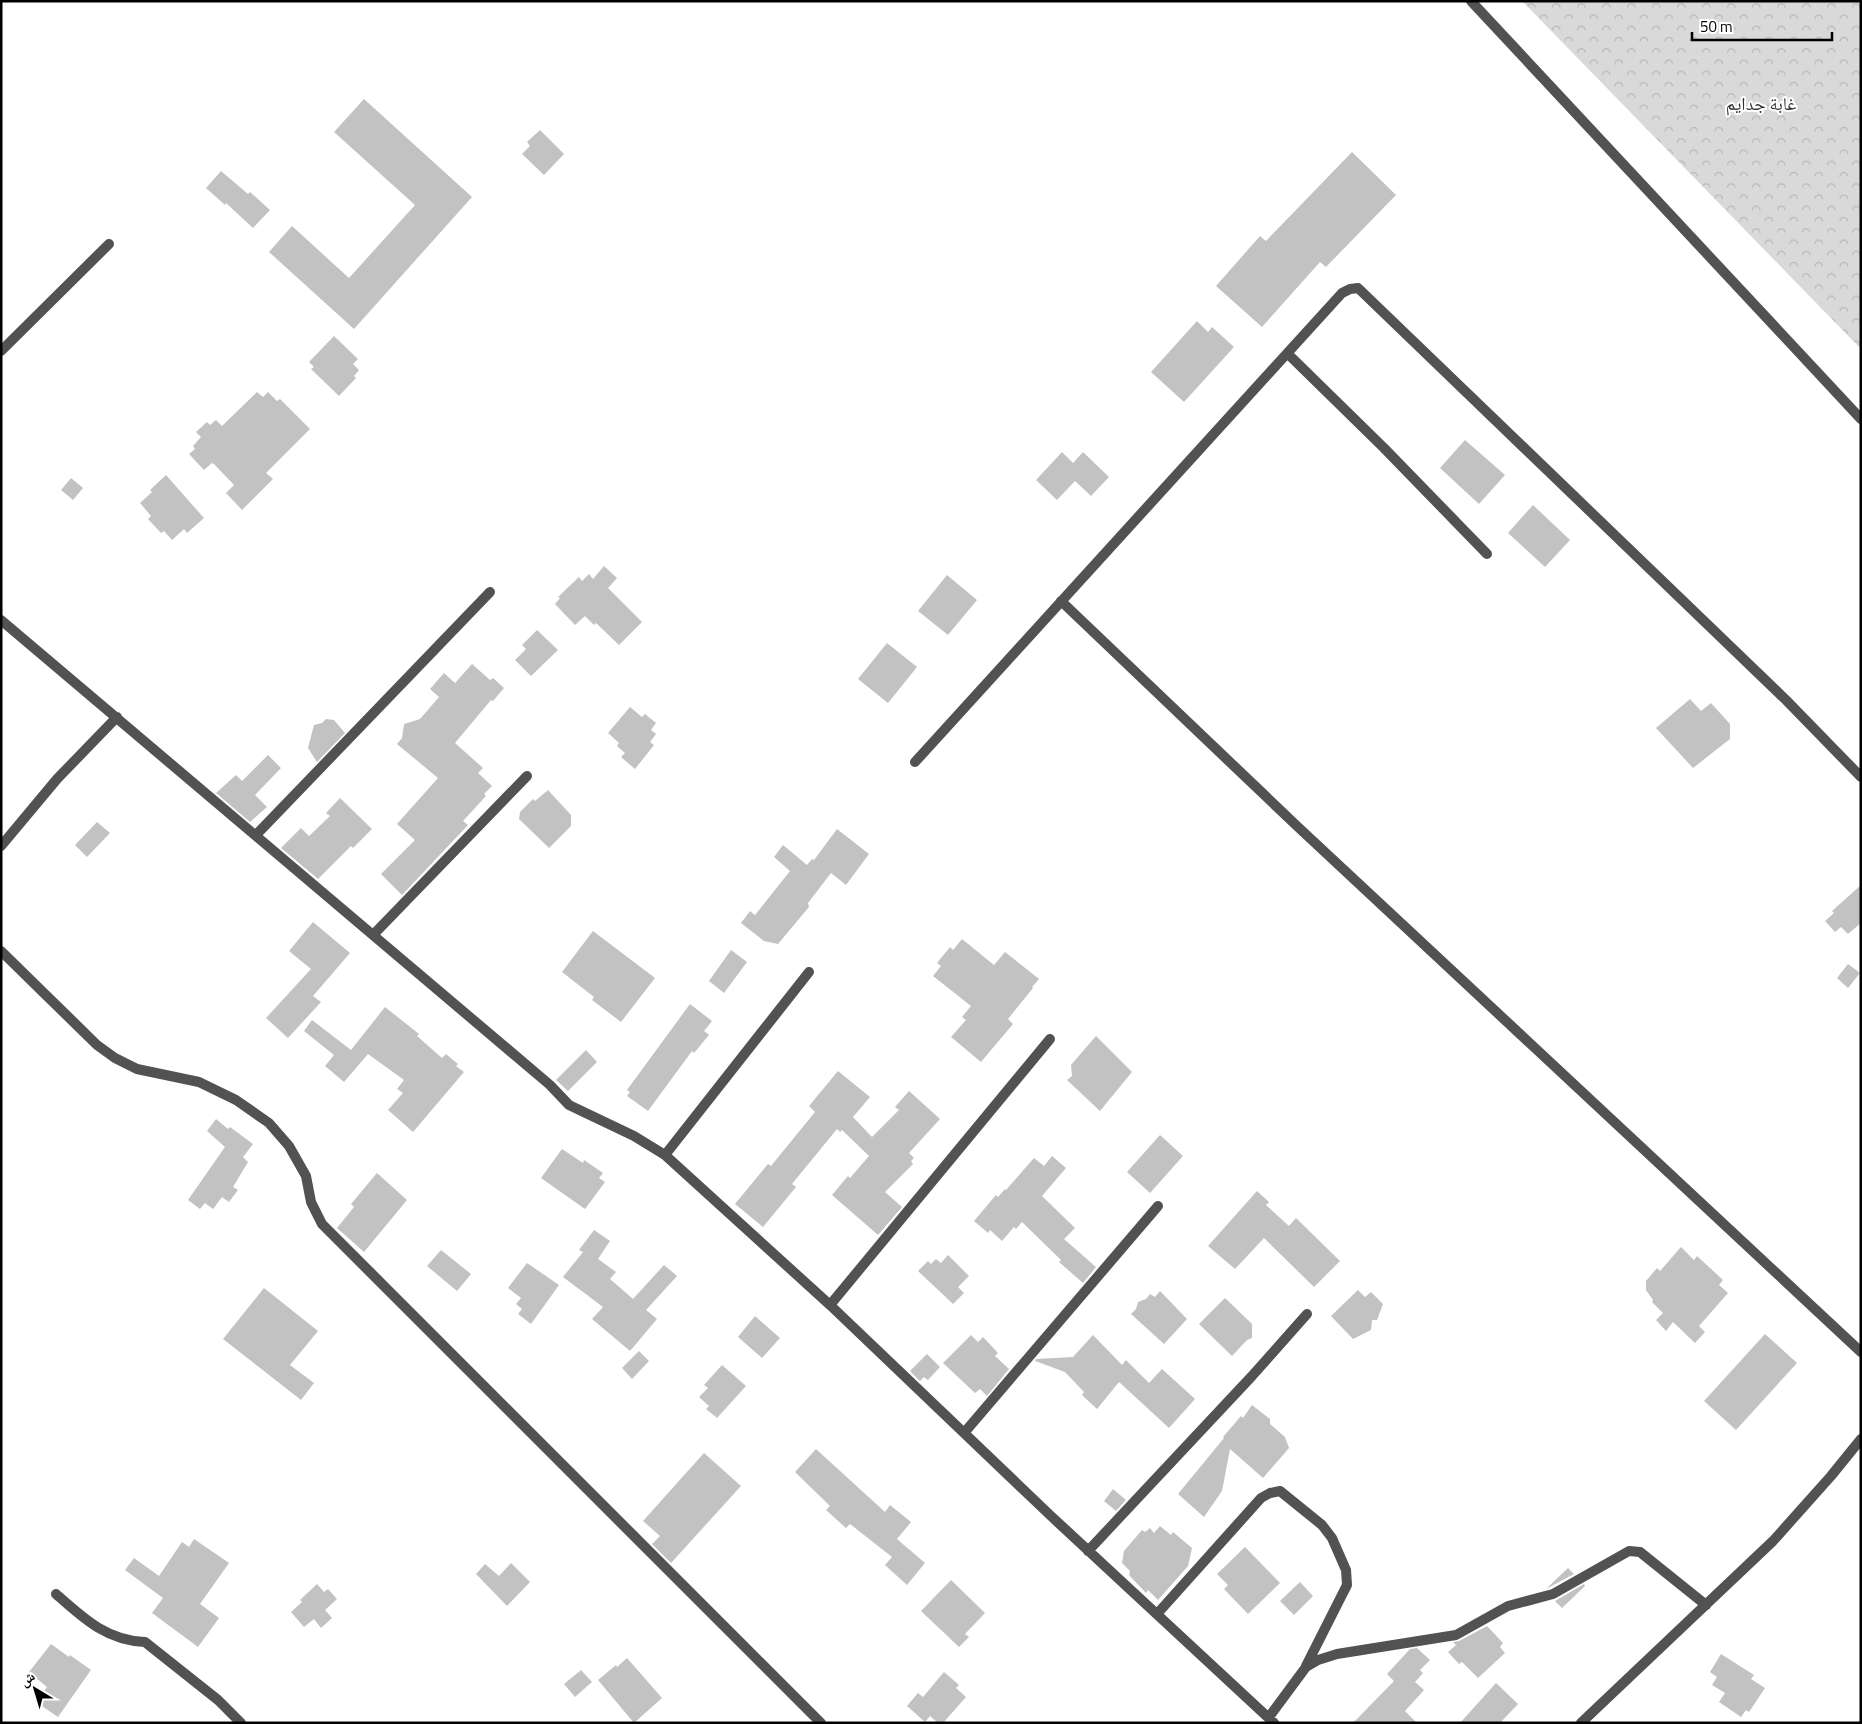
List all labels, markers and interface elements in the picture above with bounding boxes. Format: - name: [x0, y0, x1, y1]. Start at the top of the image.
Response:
- scale bar: [1692, 10, 1832, 42]
- text: 50 m: [1700, 15, 1733, 38]
- park label: غابة جدايم: [1726, 90, 1796, 117]
- north arrow: [10, 1664, 60, 1714]
- text: ش: [14, 1665, 39, 1691]

